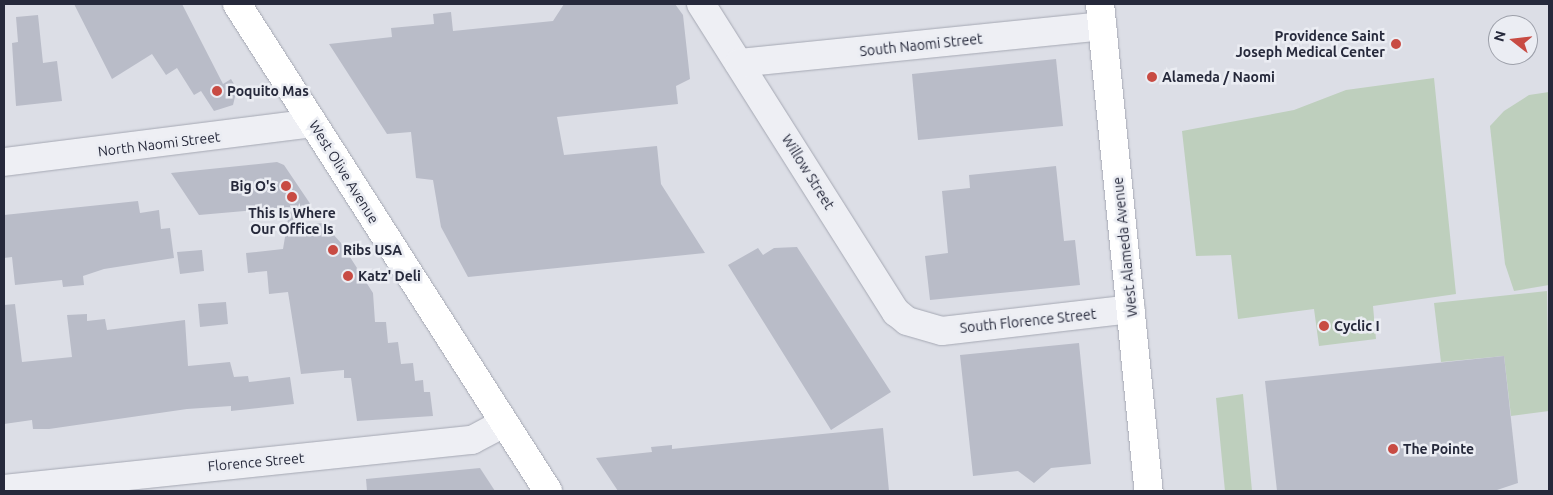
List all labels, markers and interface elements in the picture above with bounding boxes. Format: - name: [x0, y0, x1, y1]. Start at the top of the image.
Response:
- north arrow: [1488, 15, 1538, 65]
- place label: Providence Saint Joseph Medical Center: [1235, 28, 1385, 60]
- text: N: [1490, 29, 1509, 43]
- street label: South Naomi Street: [859, 30, 983, 60]
- marker: Providence Saint Joseph Medical Center: [1389, 37, 1403, 51]
- place label: Alameda / Naomi: [1162, 69, 1275, 85]
- marker: Alameda / Naomi: [1146, 71, 1158, 83]
- place label: Poquito Mas: [227, 83, 309, 99]
- marker: Poquito Mas: [211, 85, 223, 97]
- street label: West Olive Avenue: [306, 117, 382, 227]
- street label: North Naomi Street: [97, 128, 221, 160]
- street label: Willow Street: [778, 131, 838, 213]
- street label: West Alameda Avenue: [1109, 176, 1141, 318]
- place label: Big O's: [230, 178, 276, 194]
- marker: Big O's: [280, 180, 292, 192]
- marker: This Is Where Our Office Is: [286, 191, 298, 203]
- place label: This Is Where Our Office Is: [248, 205, 336, 238]
- place label: Ribs USA: [343, 242, 402, 258]
- marker: Ribs USA: [327, 244, 339, 256]
- place label: Katz' Deli: [358, 268, 421, 284]
- marker: Katz' Deli: [342, 270, 354, 282]
- street label: South Florence Street: [959, 305, 1097, 337]
- place label: Cyclic I: [1334, 318, 1380, 334]
- marker: Cyclic I: [1318, 320, 1330, 332]
- place label: The Pointe: [1403, 441, 1474, 457]
- marker: The Pointe: [1387, 443, 1399, 455]
- street label: Florence Street: [207, 449, 305, 475]

